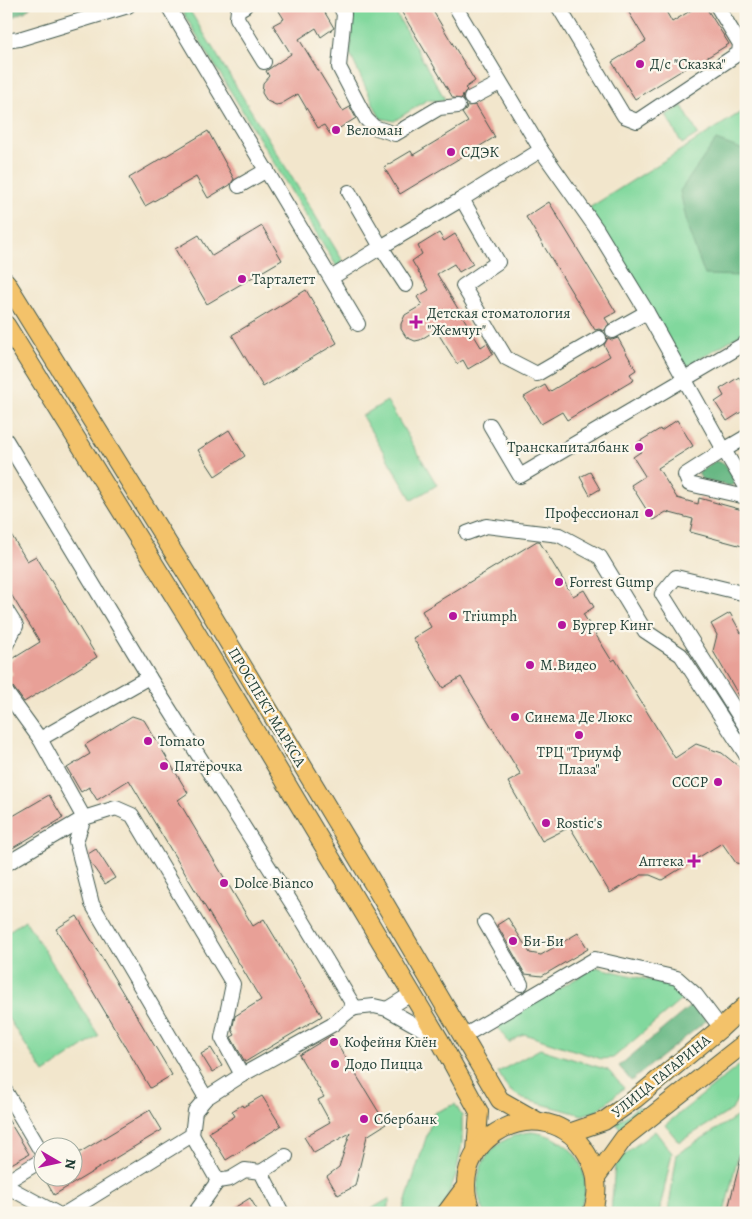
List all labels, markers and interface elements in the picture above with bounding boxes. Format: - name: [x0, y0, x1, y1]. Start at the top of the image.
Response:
- place label: Д/с "Сказка": [650, 54, 726, 74]
- marker: Д/с "Сказка": [634, 58, 646, 70]
- place label: Веломан: [346, 120, 403, 140]
- marker: Веломан: [330, 124, 342, 136]
- place label: СДЭК: [461, 142, 499, 162]
- marker: СДЭК: [445, 146, 457, 158]
- place label: Тарталетт: [252, 269, 316, 289]
- marker: Тарталетт: [236, 273, 248, 285]
- place label: Детская стоматология "Жемчуг": [427, 303, 571, 340]
- marker: Детская стоматология "Жемчуг": [409, 315, 423, 329]
- place label: Транскапиталбанк: [507, 437, 629, 457]
- marker: Транскапиталбанк: [633, 441, 645, 453]
- place label: Профессионал: [545, 503, 639, 523]
- marker: Профессионал: [643, 507, 655, 519]
- place label: Forrest Gump: [569, 572, 654, 592]
- marker: Forrest Gump: [553, 576, 565, 588]
- place label: Triumph: [463, 606, 517, 626]
- marker: Triumph: [447, 610, 459, 622]
- place label: Бургер Кинг: [572, 615, 654, 635]
- marker: Бургер Кинг: [556, 619, 568, 631]
- street label: ПРОСПЕКТ МАРКСА: [223, 644, 311, 771]
- place label: М.Видео: [540, 655, 597, 675]
- marker: М.Видео: [524, 659, 536, 671]
- place label: Синема Де Люкс: [525, 707, 632, 727]
- marker: Синема Де Люкс: [509, 711, 521, 723]
- marker: ТРЦ "Триумф Плаза": [573, 729, 585, 741]
- place label: Tomato: [158, 731, 205, 751]
- marker: Tomato: [142, 735, 154, 747]
- place label: ТРЦ "Триумф Плаза": [537, 742, 621, 779]
- place label: Пятёрочка: [174, 756, 243, 776]
- marker: Пятёрочка: [158, 760, 170, 772]
- place label: СССР: [672, 772, 708, 792]
- marker: СССР: [712, 776, 724, 788]
- place label: Rostic's: [556, 813, 602, 833]
- marker: Rostic's: [540, 817, 552, 829]
- place label: Аптека: [638, 851, 684, 871]
- marker: Аптека: [688, 855, 700, 867]
- place label: Dolce Bianco: [234, 873, 313, 893]
- marker: Dolce Bianco: [218, 877, 230, 889]
- place label: Би-Би: [523, 931, 564, 951]
- marker: Би-Би: [507, 935, 519, 947]
- street label: УЛИЦА ГАГАРИНА: [607, 1030, 715, 1122]
- place label: Кофейня Клён: [344, 1032, 437, 1052]
- marker: Кофейня Клён: [328, 1036, 340, 1048]
- place label: Додо Пицца: [345, 1054, 423, 1074]
- marker: Додо Пицца: [329, 1058, 341, 1070]
- place label: Сбербанк: [374, 1109, 437, 1129]
- marker: Сбербанк: [358, 1113, 370, 1125]
- north arrow: [32, 1136, 82, 1186]
- text: N: [60, 1157, 81, 1170]

